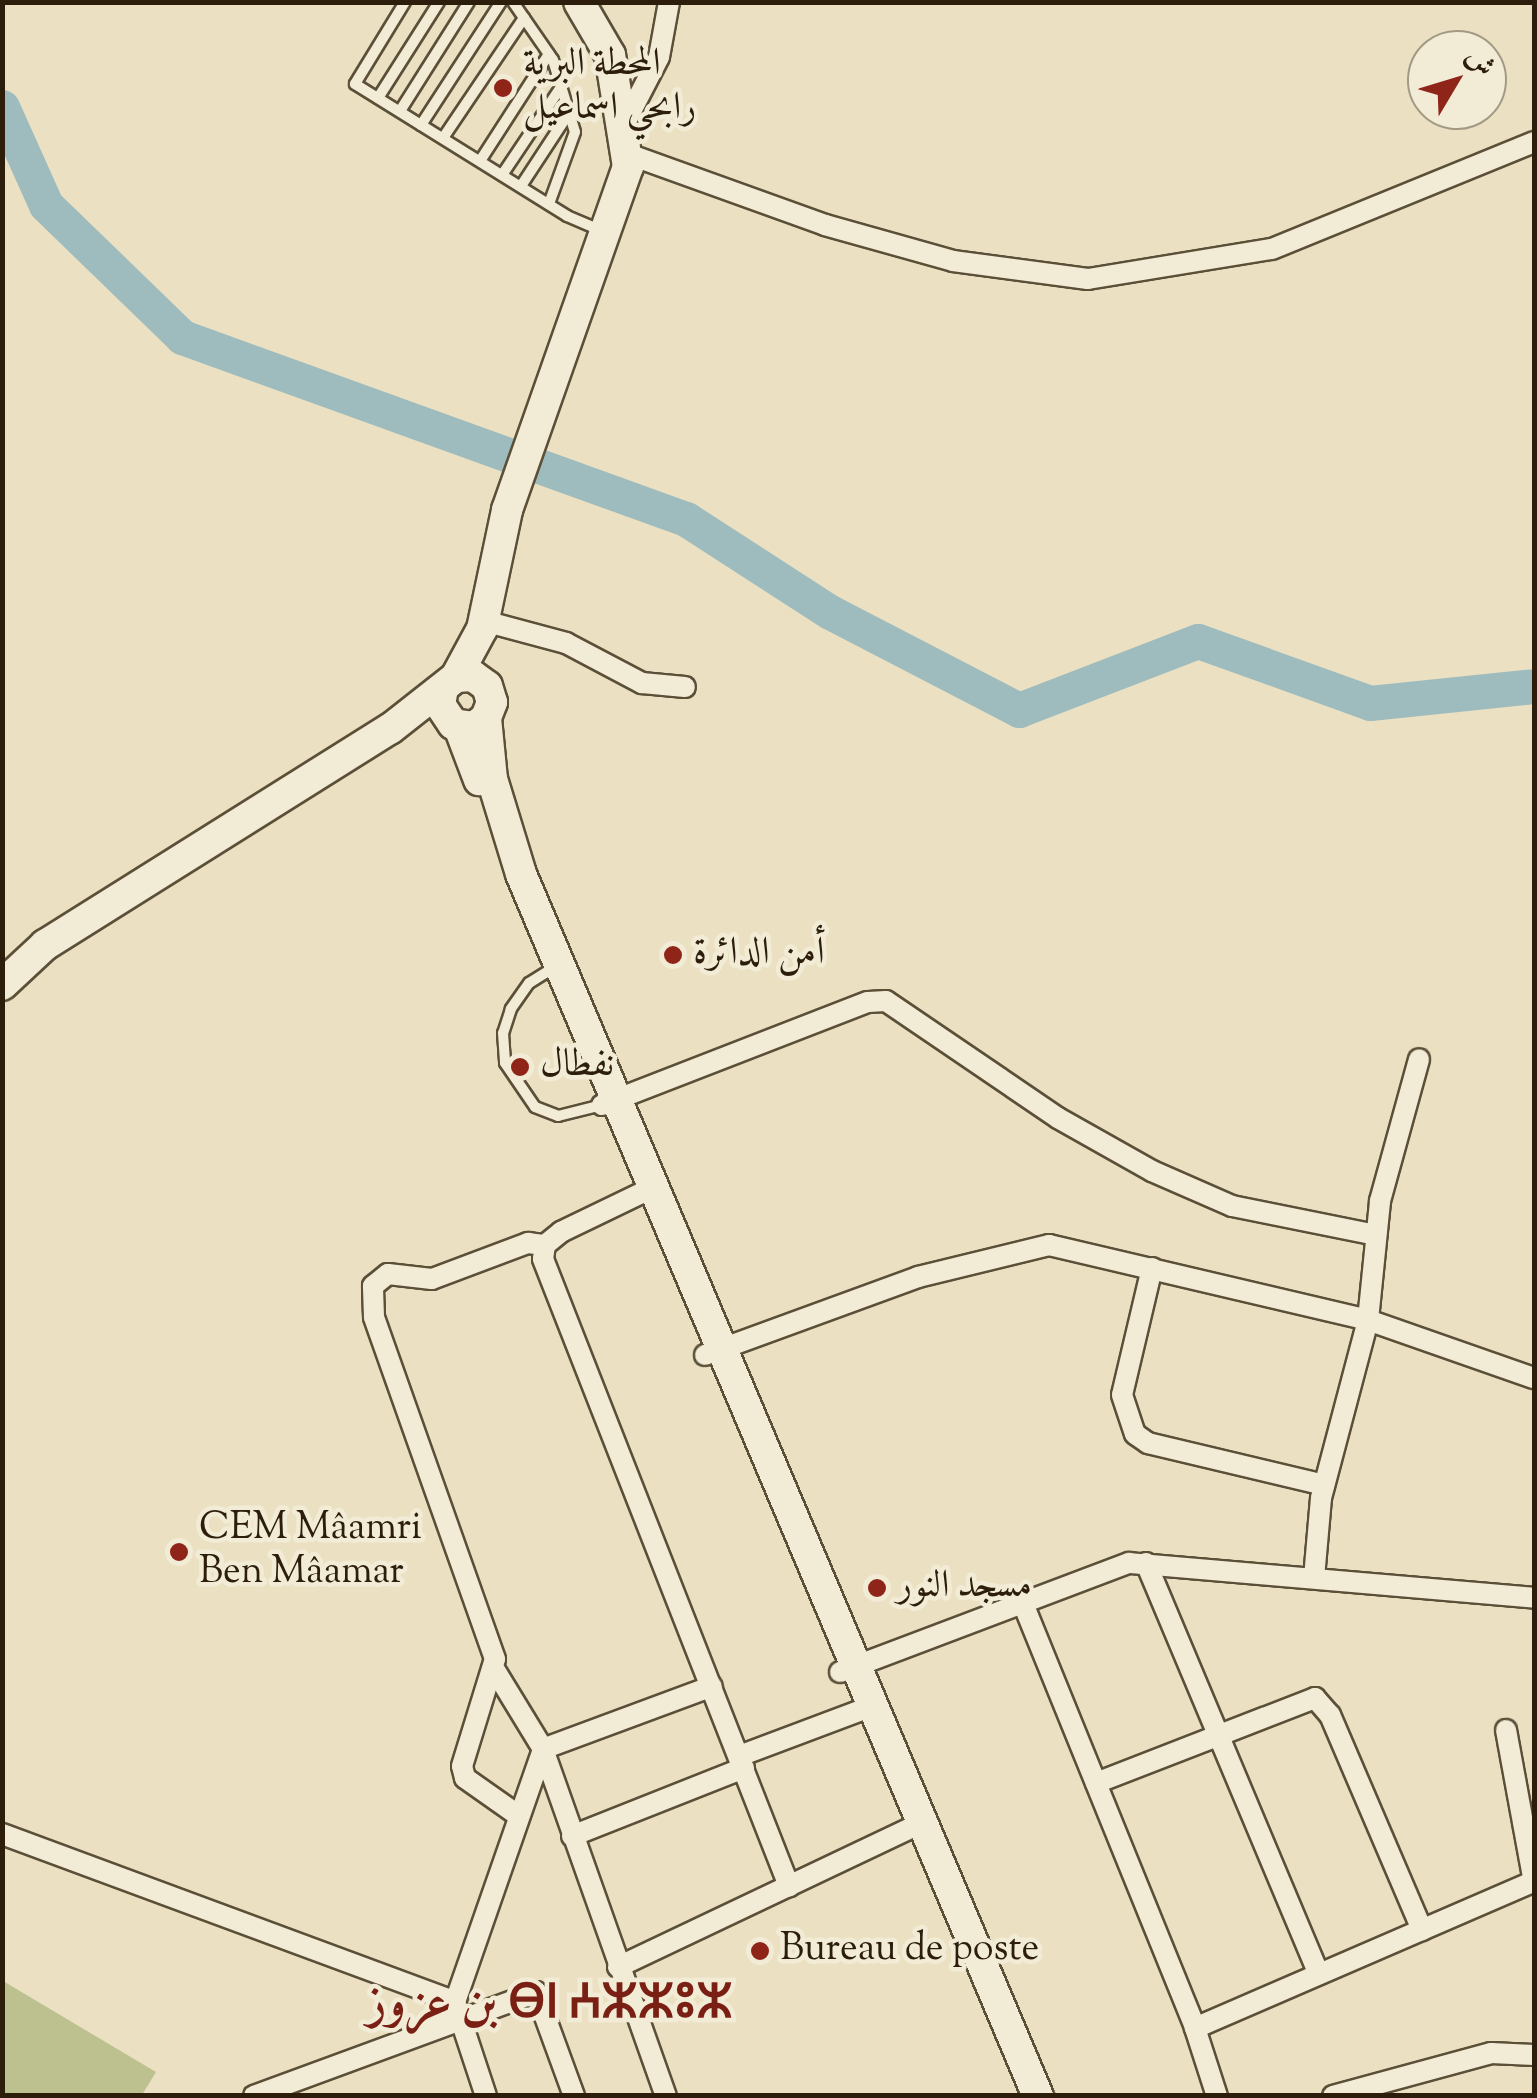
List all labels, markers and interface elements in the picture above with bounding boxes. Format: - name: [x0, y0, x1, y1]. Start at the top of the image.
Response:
- north arrow: [1407, 30, 1507, 130]
- text: ش: [1455, 40, 1503, 86]
- place label: المحطة البرية رابحي اسماعيل: [523, 43, 696, 132]
- marker: المحطة البرية رابحي اسماعيل: [492, 77, 514, 99]
- place label: أمن الدائرة: [693, 932, 825, 978]
- marker: أمن الدائرة: [662, 944, 684, 966]
- place label: نفطال: [540, 1044, 614, 1090]
- marker: نفطال: [509, 1056, 531, 1078]
- place label: CEM Mâamri Ben Mâamar: [199, 1507, 422, 1596]
- marker: CEM Mâamri Ben Mâamar: [168, 1541, 190, 1563]
- place label: مسجد النور: [897, 1565, 1032, 1611]
- marker: مسجد النور: [866, 1577, 888, 1599]
- place label: Bureau de poste: [780, 1928, 1039, 1974]
- marker: Bureau de poste: [749, 1940, 771, 1962]
- district label: بن عزوز ⴱⵏ ⵄⵣⵣⵓⵣ: [367, 1977, 733, 2035]

